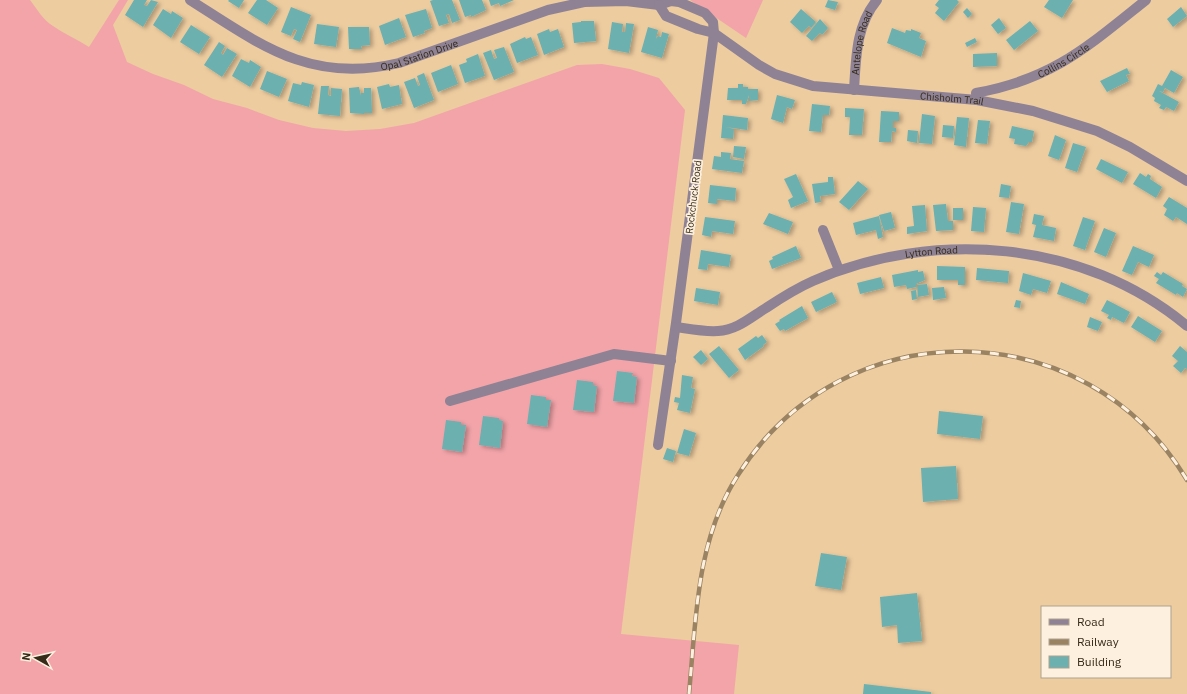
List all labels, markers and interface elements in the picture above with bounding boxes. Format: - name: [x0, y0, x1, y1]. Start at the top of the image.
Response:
- street label: Antelope Road: [849, 8, 875, 76]
- street label: Opal Station Drive: [380, 36, 460, 74]
- street label: Collins Circle: [1036, 40, 1093, 81]
- street label: Chisholm Trail: [920, 89, 985, 108]
- street label: Rockchuck Road: [683, 160, 704, 235]
- street label: Lytton Road: [904, 243, 958, 261]
- legend: [1041, 606, 1171, 678]
- text: Road: [1077, 614, 1105, 629]
- text: Railway: [1077, 634, 1119, 649]
- north arrow: [16, 638, 56, 678]
- text: N: [19, 652, 34, 662]
- text: Building: [1077, 654, 1122, 669]

